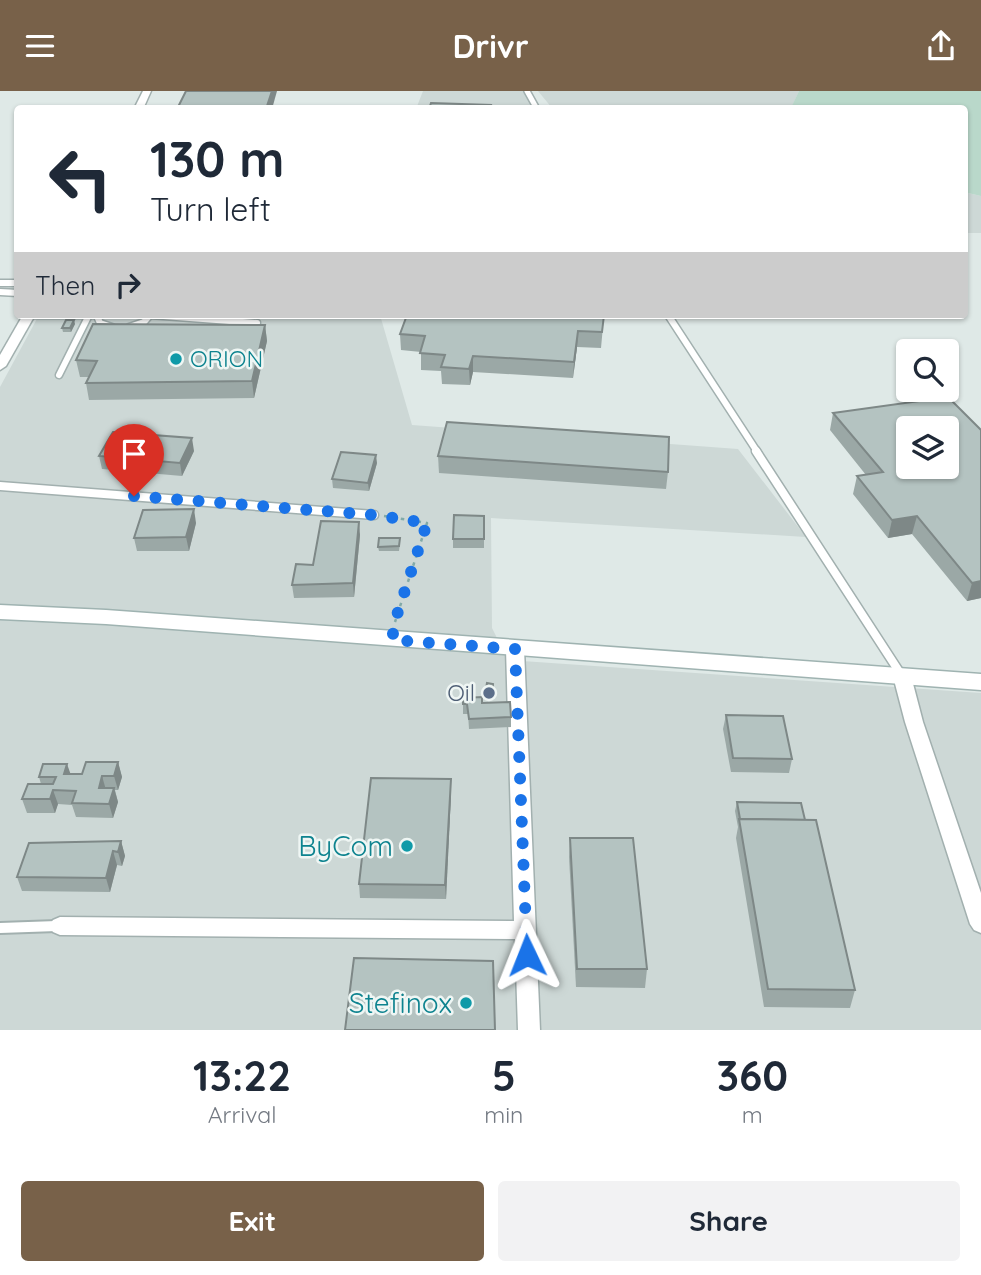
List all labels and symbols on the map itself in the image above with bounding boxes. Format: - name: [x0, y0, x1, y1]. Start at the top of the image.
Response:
- place label: ORION: [190, 344, 263, 373]
- marker: ORION: [168, 351, 184, 367]
- pin: [104, 424, 164, 496]
- place label: Oil: [447, 678, 475, 707]
- marker: Oil: [481, 685, 497, 701]
- place label: ByCom: [298, 828, 393, 863]
- marker: ByCom: [399, 838, 415, 854]
- position arrow: [490, 918, 564, 992]
- place label: Stefinox: [349, 985, 452, 1020]
- marker: Stefinox: [458, 995, 474, 1011]

